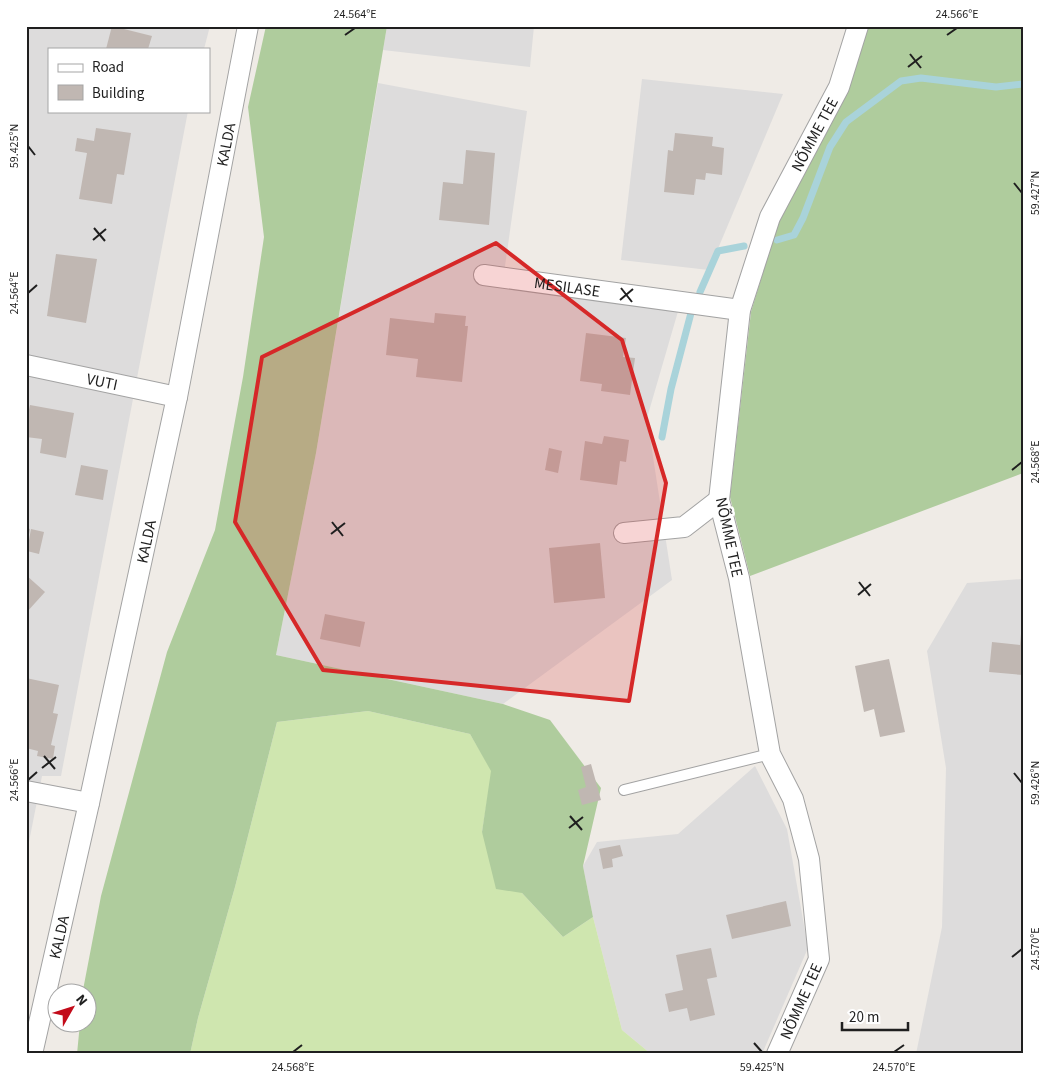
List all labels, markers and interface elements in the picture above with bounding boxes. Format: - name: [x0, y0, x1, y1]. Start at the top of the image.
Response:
- text: 24.564°E: [333, 6, 377, 23]
- text: 24.566°E: [935, 6, 979, 23]
- legend: [48, 48, 210, 112]
- text: Road: [92, 57, 124, 78]
- text: Building: [92, 83, 145, 104]
- street label: NÕMME TEE: [786, 93, 844, 176]
- street label: KALDA: [211, 121, 241, 168]
- text: 59.425°N: [6, 124, 23, 168]
- text: 59.427°N: [1027, 171, 1044, 215]
- text: 24.564°E: [6, 271, 23, 315]
- street label: MESILASE: [533, 272, 601, 303]
- street label: VUTI: [85, 368, 120, 396]
- text: 24.568°E: [1027, 440, 1044, 484]
- street label: NÕMME TEE: [710, 495, 748, 579]
- street label: KALDA: [131, 518, 162, 565]
- text: 24.566°E: [6, 758, 23, 802]
- text: 59.426°N: [1027, 761, 1044, 805]
- street label: KALDA: [44, 913, 75, 961]
- text: 24.570°E: [1027, 927, 1044, 971]
- street label: NÕMME TEE: [775, 960, 828, 1043]
- north arrow: [48, 982, 98, 1032]
- text: N: [71, 991, 92, 1010]
- scale bar: [842, 1000, 908, 1032]
- text: 20 m: [849, 1007, 879, 1028]
- text: 24.568°E: [271, 1059, 315, 1076]
- text: 59.425°N: [740, 1059, 784, 1076]
- text: 24.570°E: [872, 1059, 916, 1076]

